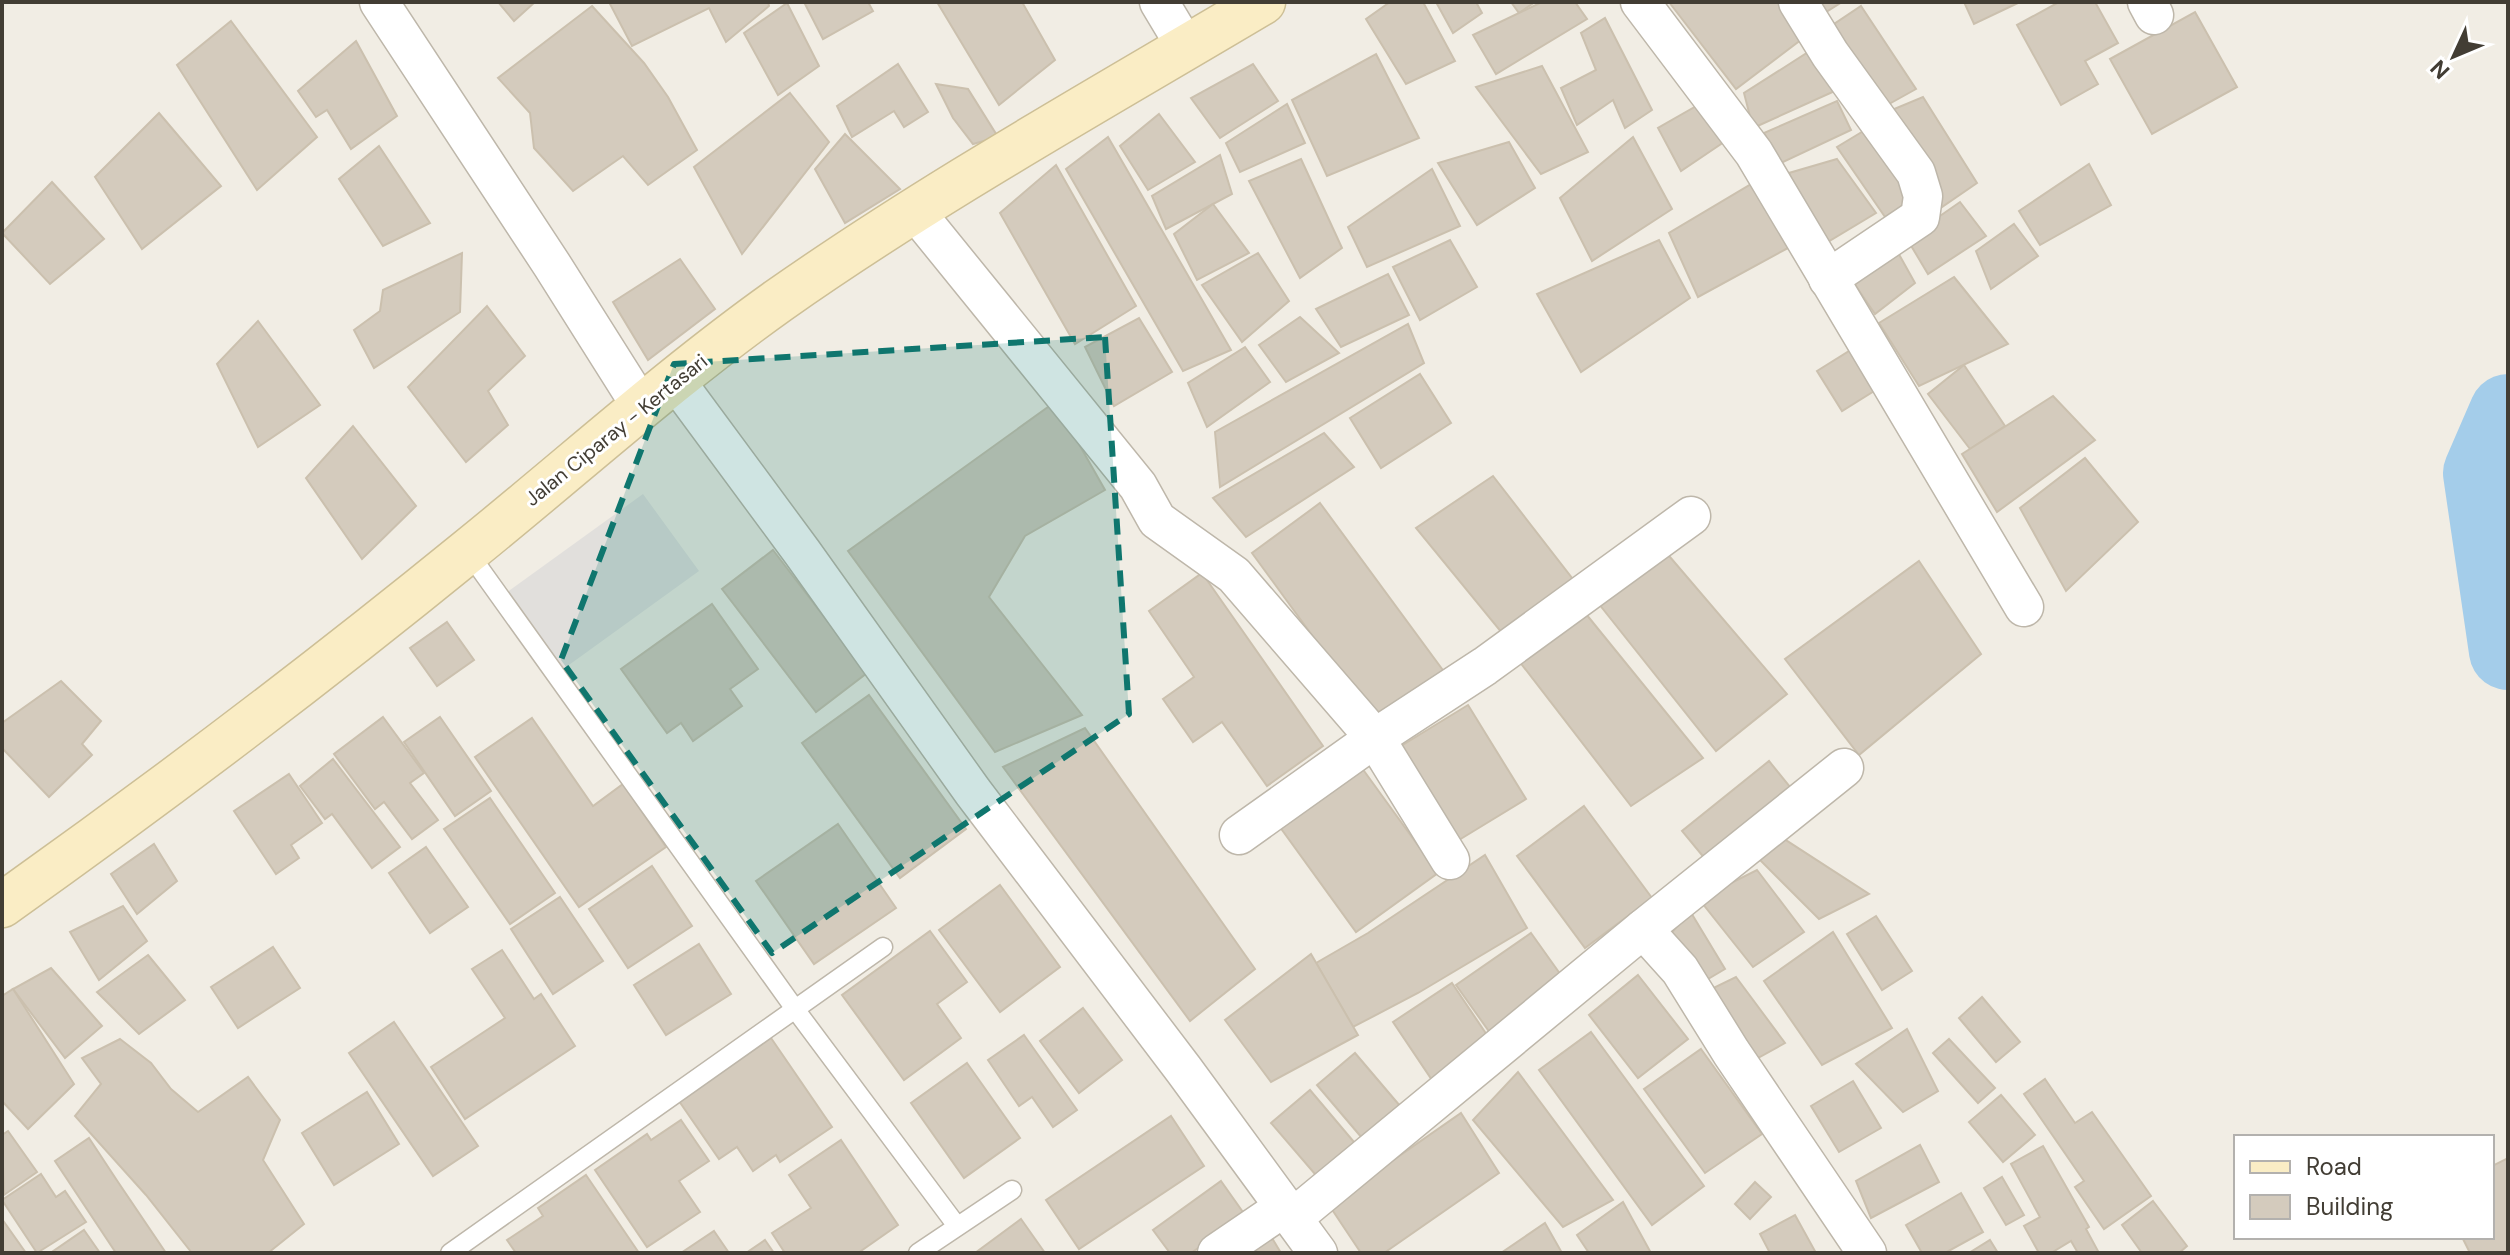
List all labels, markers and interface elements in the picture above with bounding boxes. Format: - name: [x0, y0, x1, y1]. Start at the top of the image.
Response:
- north arrow: [2414, 16, 2494, 96]
- text: N: [2424, 54, 2456, 85]
- street label: Jalan Ciparay - Kertasari: [519, 348, 713, 512]
- legend: [2234, 1135, 2494, 1239]
- text: Road: [2306, 1151, 2362, 1182]
- text: Building: [2306, 1191, 2393, 1222]

